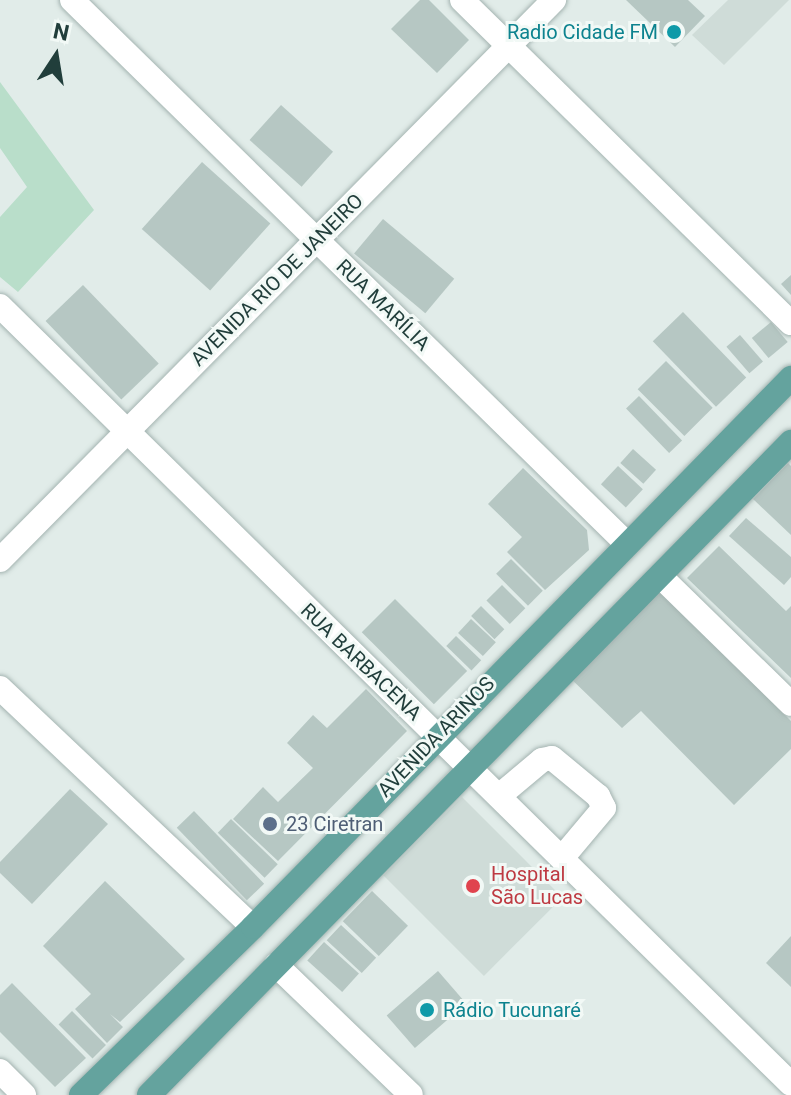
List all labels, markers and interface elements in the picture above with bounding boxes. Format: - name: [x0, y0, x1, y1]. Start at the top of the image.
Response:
- north arrow: [16, 16, 96, 96]
- text: N: [51, 18, 71, 46]
- place label: Radio Cidade FM: [507, 20, 658, 44]
- marker: Radio Cidade FM: [665, 23, 683, 41]
- street label: AVENIDA RIO DE JANEIRO: [186, 189, 368, 371]
- street label: RUA MARÍLIA: [331, 254, 435, 356]
- street label: RUA BARBACENA: [296, 598, 426, 726]
- street label: AVENIDA ARINOS: [373, 672, 499, 802]
- place label: 23 Ciretran: [286, 812, 383, 836]
- marker: 23 Ciretran: [261, 815, 279, 833]
- place label: Hospital São Lucas: [491, 862, 583, 909]
- marker: Hospital São Lucas: [462, 875, 484, 897]
- place label: Rádio Tucunaré: [443, 998, 581, 1022]
- marker: Rádio Tucunaré: [418, 1001, 436, 1019]

